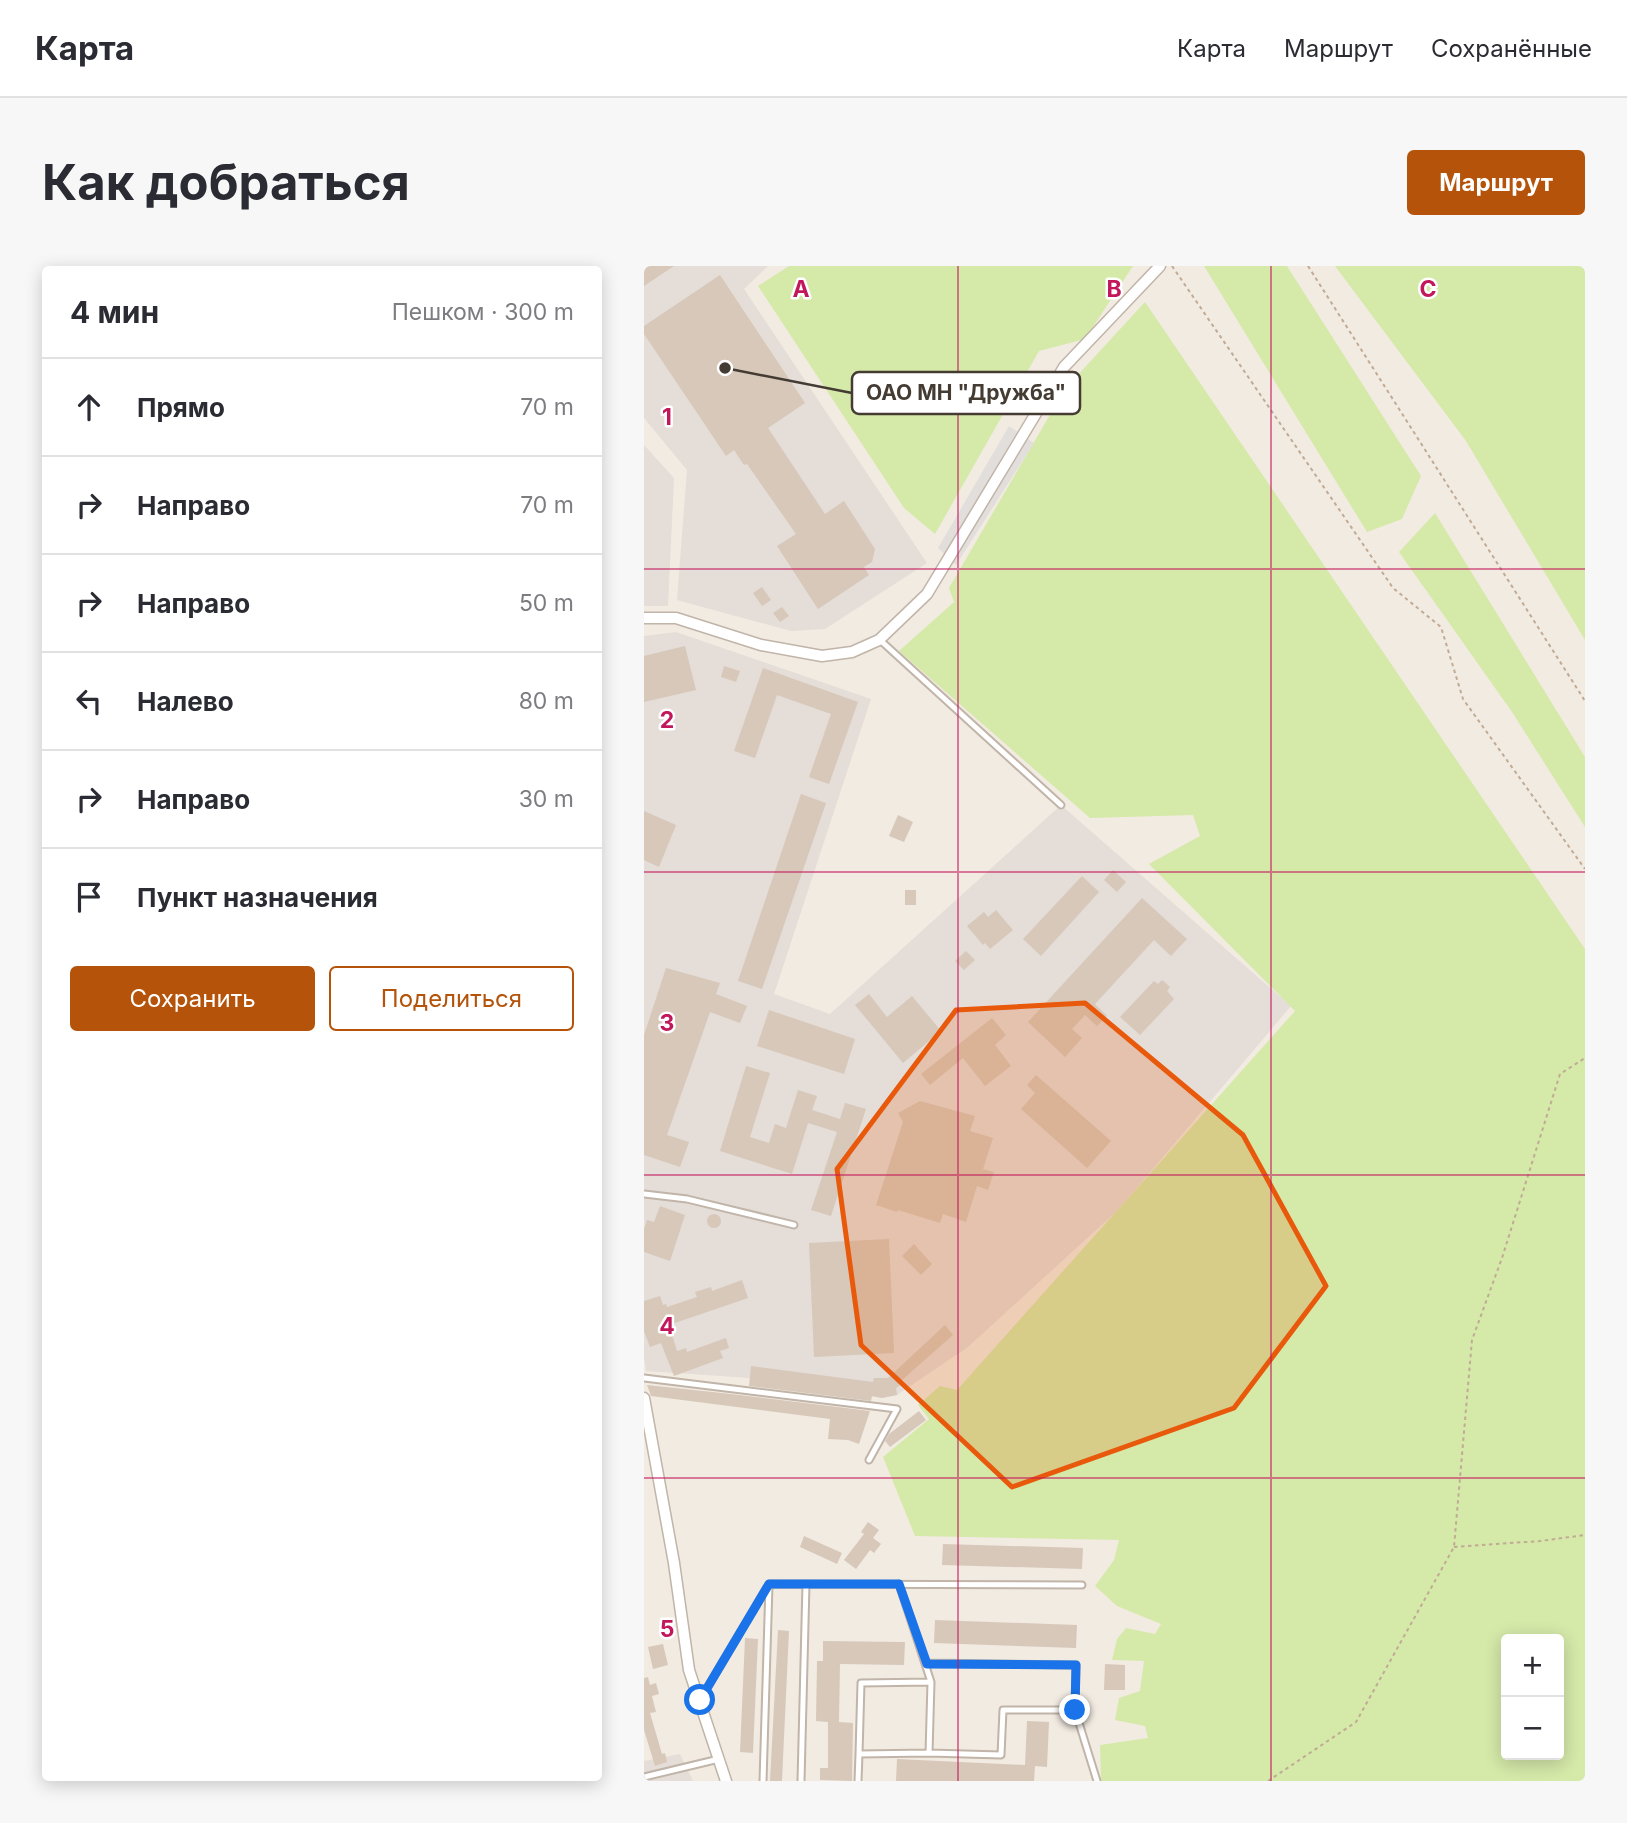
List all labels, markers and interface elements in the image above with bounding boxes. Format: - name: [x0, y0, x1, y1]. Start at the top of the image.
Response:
- text: Карта: [35, 28, 134, 68]
- text: Карта: [1177, 34, 1246, 63]
- text: Маршрут: [1284, 34, 1393, 63]
- text: Сохранённые: [1431, 34, 1592, 63]
- button: Маршрут: [1407, 150, 1585, 215]
- text: Как добраться: [42, 153, 410, 212]
- text: A: [792, 275, 810, 303]
- text: B: [1106, 275, 1122, 303]
- text: C: [1419, 275, 1437, 303]
- text: 4 мин: [70, 294, 159, 330]
- text: Пешком · 300 m: [392, 298, 574, 326]
- callout: ОАО МН "Дружба": [852, 372, 1080, 414]
- text: ОАО МН "Дружба": [866, 380, 1066, 405]
- icon: ahead: [70, 388, 108, 426]
- text: Прямо: [137, 392, 225, 423]
- text: 70 m: [520, 393, 574, 421]
- text: 1: [662, 403, 672, 431]
- icon: right: [70, 486, 108, 524]
- text: Направо: [137, 490, 250, 521]
- text: 70 m: [520, 491, 574, 519]
- icon: right: [70, 584, 108, 622]
- text: Направо: [137, 588, 250, 619]
- text: 50 m: [519, 589, 574, 617]
- icon: left: [70, 682, 108, 720]
- text: Налево: [137, 686, 234, 717]
- text: 80 m: [519, 687, 574, 715]
- text: 2: [660, 706, 674, 734]
- icon: right: [70, 780, 108, 818]
- text: Направо: [137, 784, 250, 815]
- text: 30 m: [519, 785, 574, 813]
- icon: arrive: [70, 878, 108, 916]
- text: Пункт назначения: [137, 882, 378, 913]
- button: Сохранить: [70, 966, 315, 1031]
- button: Поделиться: [329, 966, 574, 1031]
- text: 3: [660, 1009, 674, 1037]
- text: 4: [659, 1312, 675, 1340]
- text: 5: [660, 1615, 674, 1643]
- map controls: [1501, 1634, 1564, 1760]
- button: +: [1501, 1634, 1564, 1697]
- route start: [684, 1684, 715, 1715]
- route end: [1059, 1694, 1090, 1725]
- button: −: [1501, 1697, 1564, 1760]

